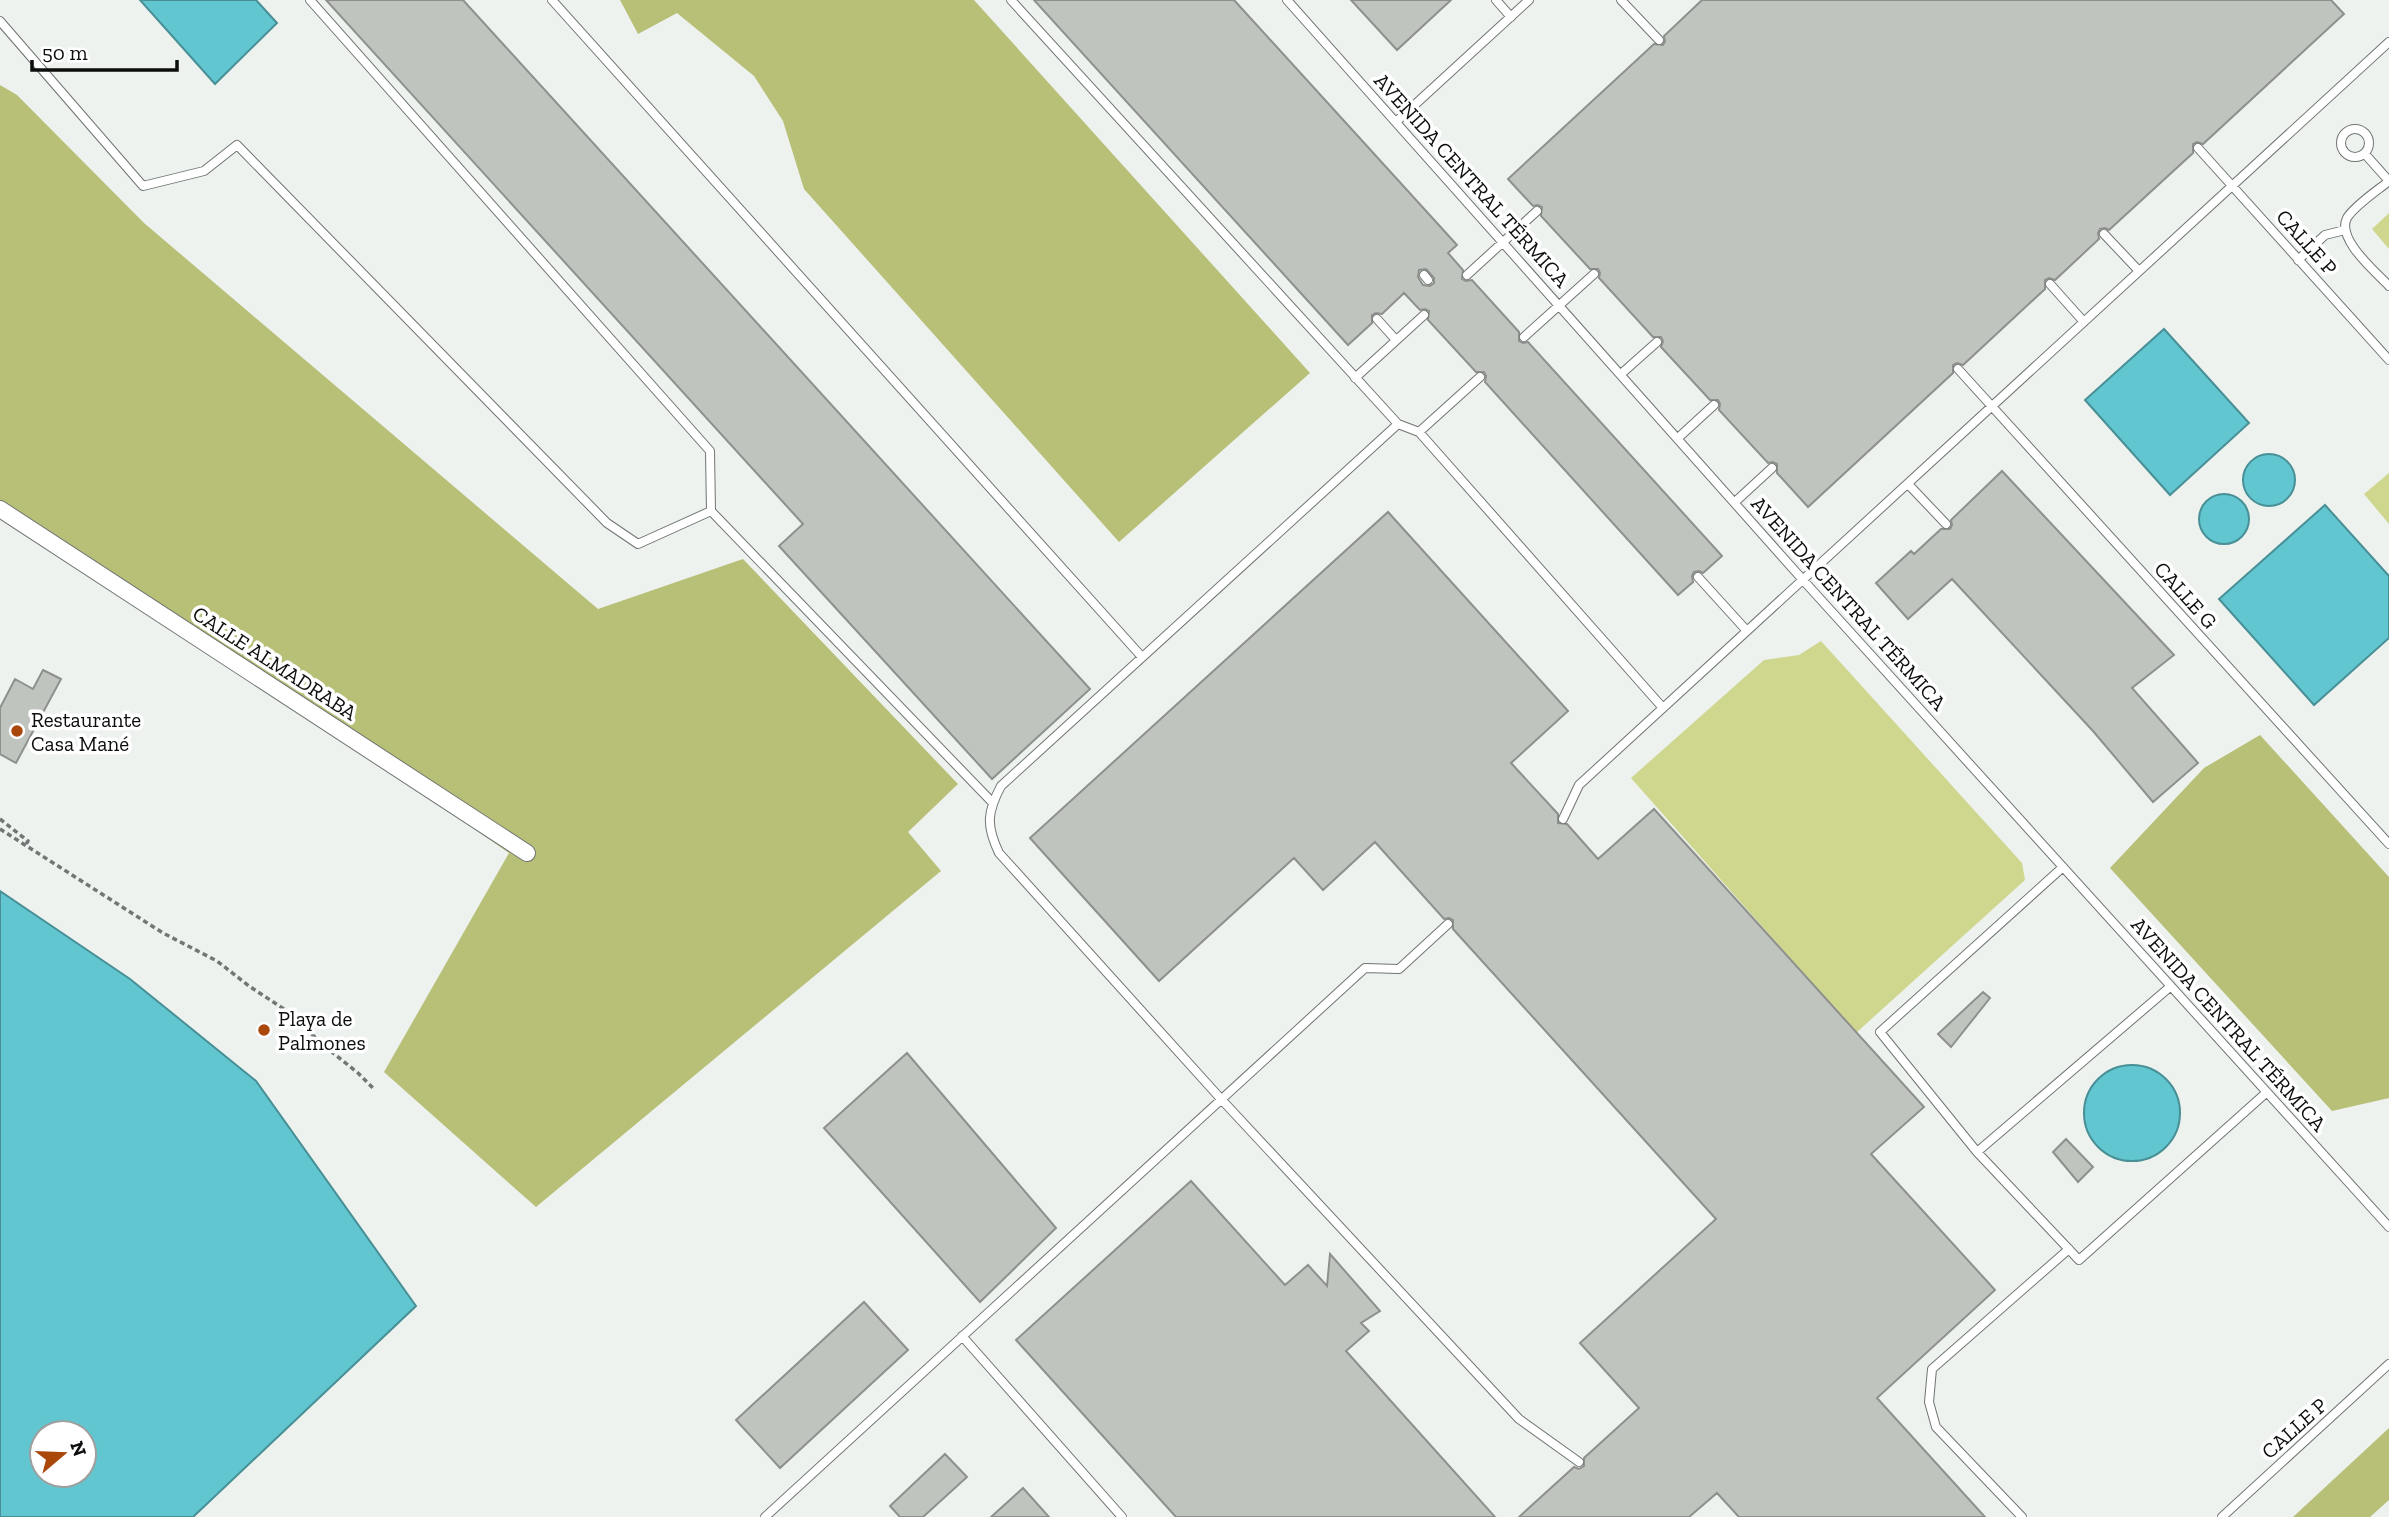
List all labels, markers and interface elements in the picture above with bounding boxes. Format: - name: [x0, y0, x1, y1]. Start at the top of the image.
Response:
- scale bar: [32, 28, 177, 72]
- text: 50 m: [42, 40, 88, 65]
- street label: AVENIDA CENTRAL TÉRMICA: [1369, 68, 1575, 292]
- street label: CALLE P: [2271, 204, 2343, 280]
- street label: AVENIDA CENTRAL TÉRMICA: [1746, 491, 1952, 715]
- street label: CALLE G: [2149, 556, 2223, 634]
- street label: CALLE ALMADRABA: [188, 601, 362, 726]
- place label: Restaurante Casa Mané: [31, 707, 141, 756]
- marker: Restaurante Casa Mané: [9, 723, 25, 739]
- street label: AVENIDA CENTRAL TÉRMICA: [2126, 912, 2332, 1136]
- place label: Playa de Palmones: [278, 1006, 366, 1055]
- marker: Playa de Palmones: [256, 1022, 272, 1038]
- street label: CALLE P: [2256, 1392, 2332, 1464]
- north arrow: [28, 1419, 98, 1489]
- text: N: [65, 1438, 92, 1459]

